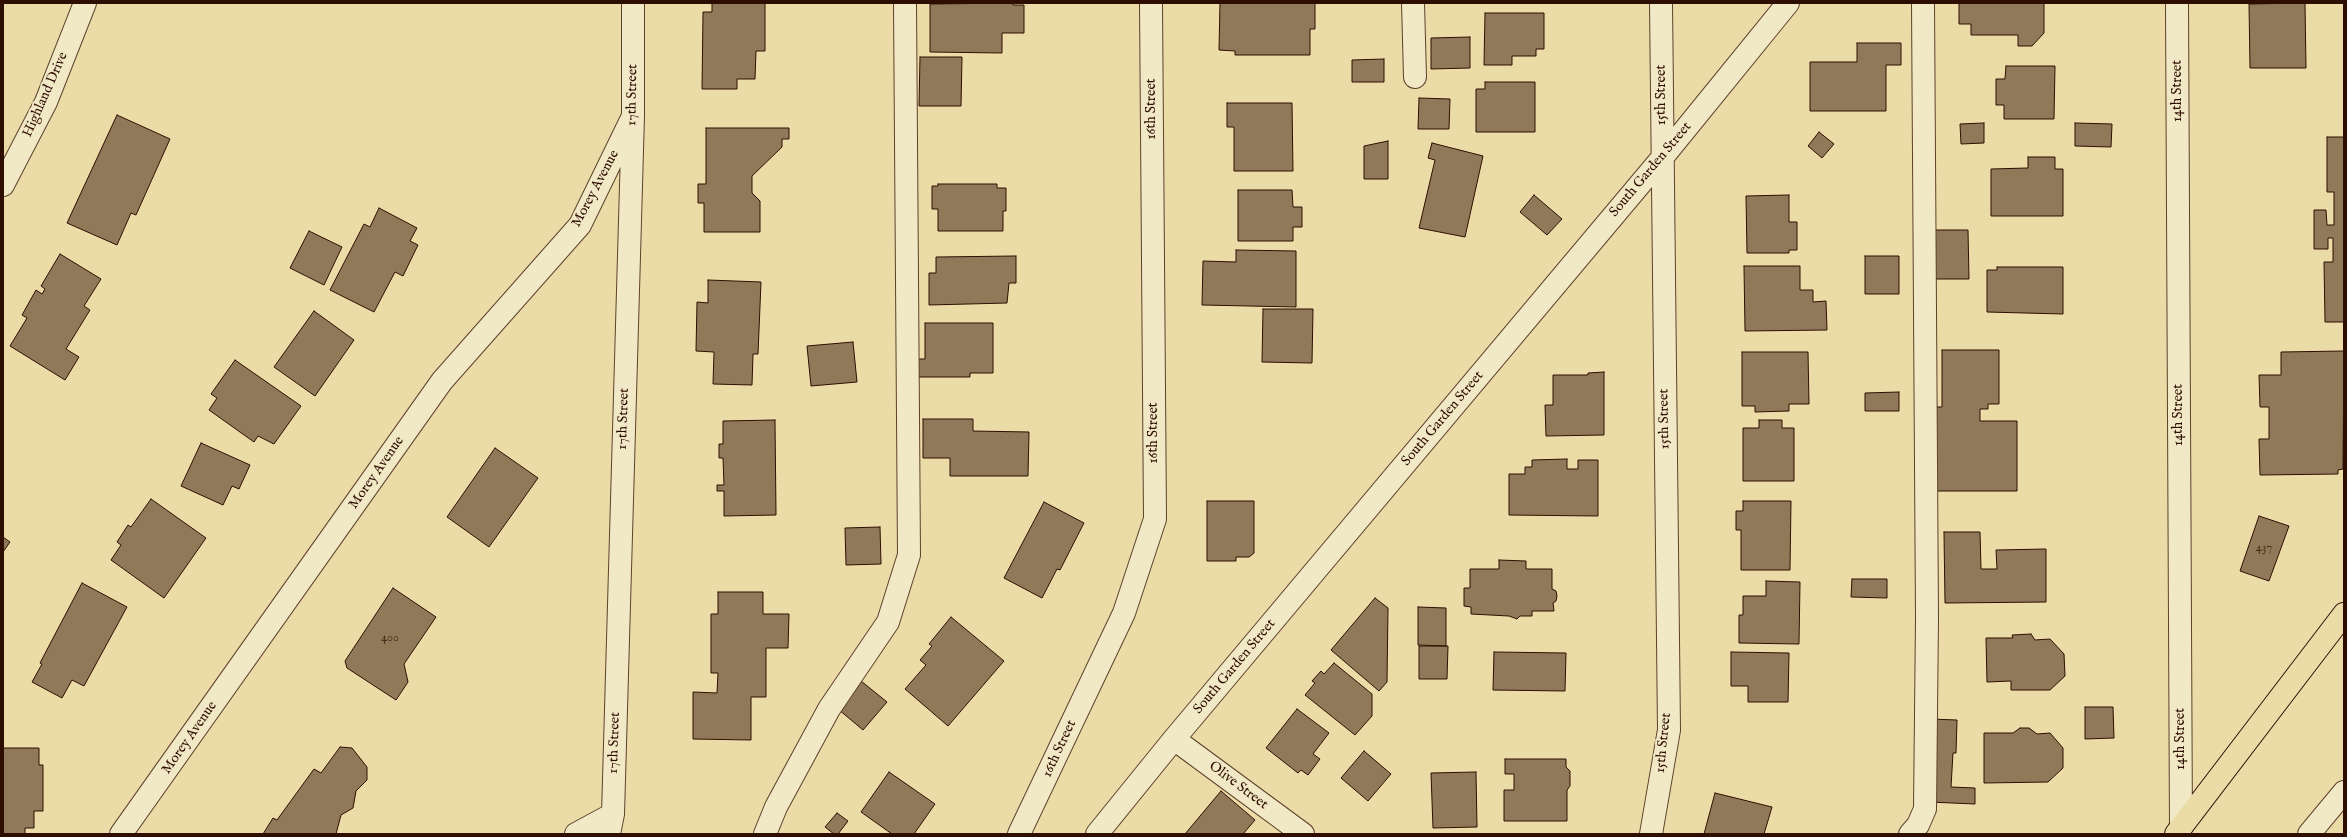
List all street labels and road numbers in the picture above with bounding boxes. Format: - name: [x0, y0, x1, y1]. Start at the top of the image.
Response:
- street label: Highland Drive: [20, 50, 72, 140]
- street label: 14th Street: [2170, 60, 2186, 122]
- street label: 17th Street: [624, 64, 642, 126]
- street label: 15th Street: [1654, 65, 1670, 125]
- street label: 16th Street: [1144, 78, 1160, 140]
- street label: South Garden Street: [1606, 119, 1696, 221]
- street label: Morey Avenue: [569, 148, 623, 230]
- street label: South Garden Street: [1398, 368, 1488, 470]
- street label: 14th Street: [2171, 384, 2187, 446]
- street label: 17th Street: [615, 388, 633, 450]
- street label: 15th Street: [1656, 389, 1674, 449]
- street label: 16th Street: [1146, 402, 1162, 464]
- street label: Morey Avenue: [346, 433, 408, 513]
- street label: South Garden Street: [1190, 616, 1280, 718]
- street label: Morey Avenue: [159, 698, 221, 778]
- street label: 14th Street: [2173, 708, 2189, 770]
- street label: 17th Street: [606, 712, 624, 774]
- street label: 15th Street: [1652, 712, 1676, 774]
- street label: 16th Street: [1039, 718, 1081, 780]
- street label: Olive Street: [1205, 758, 1271, 814]

